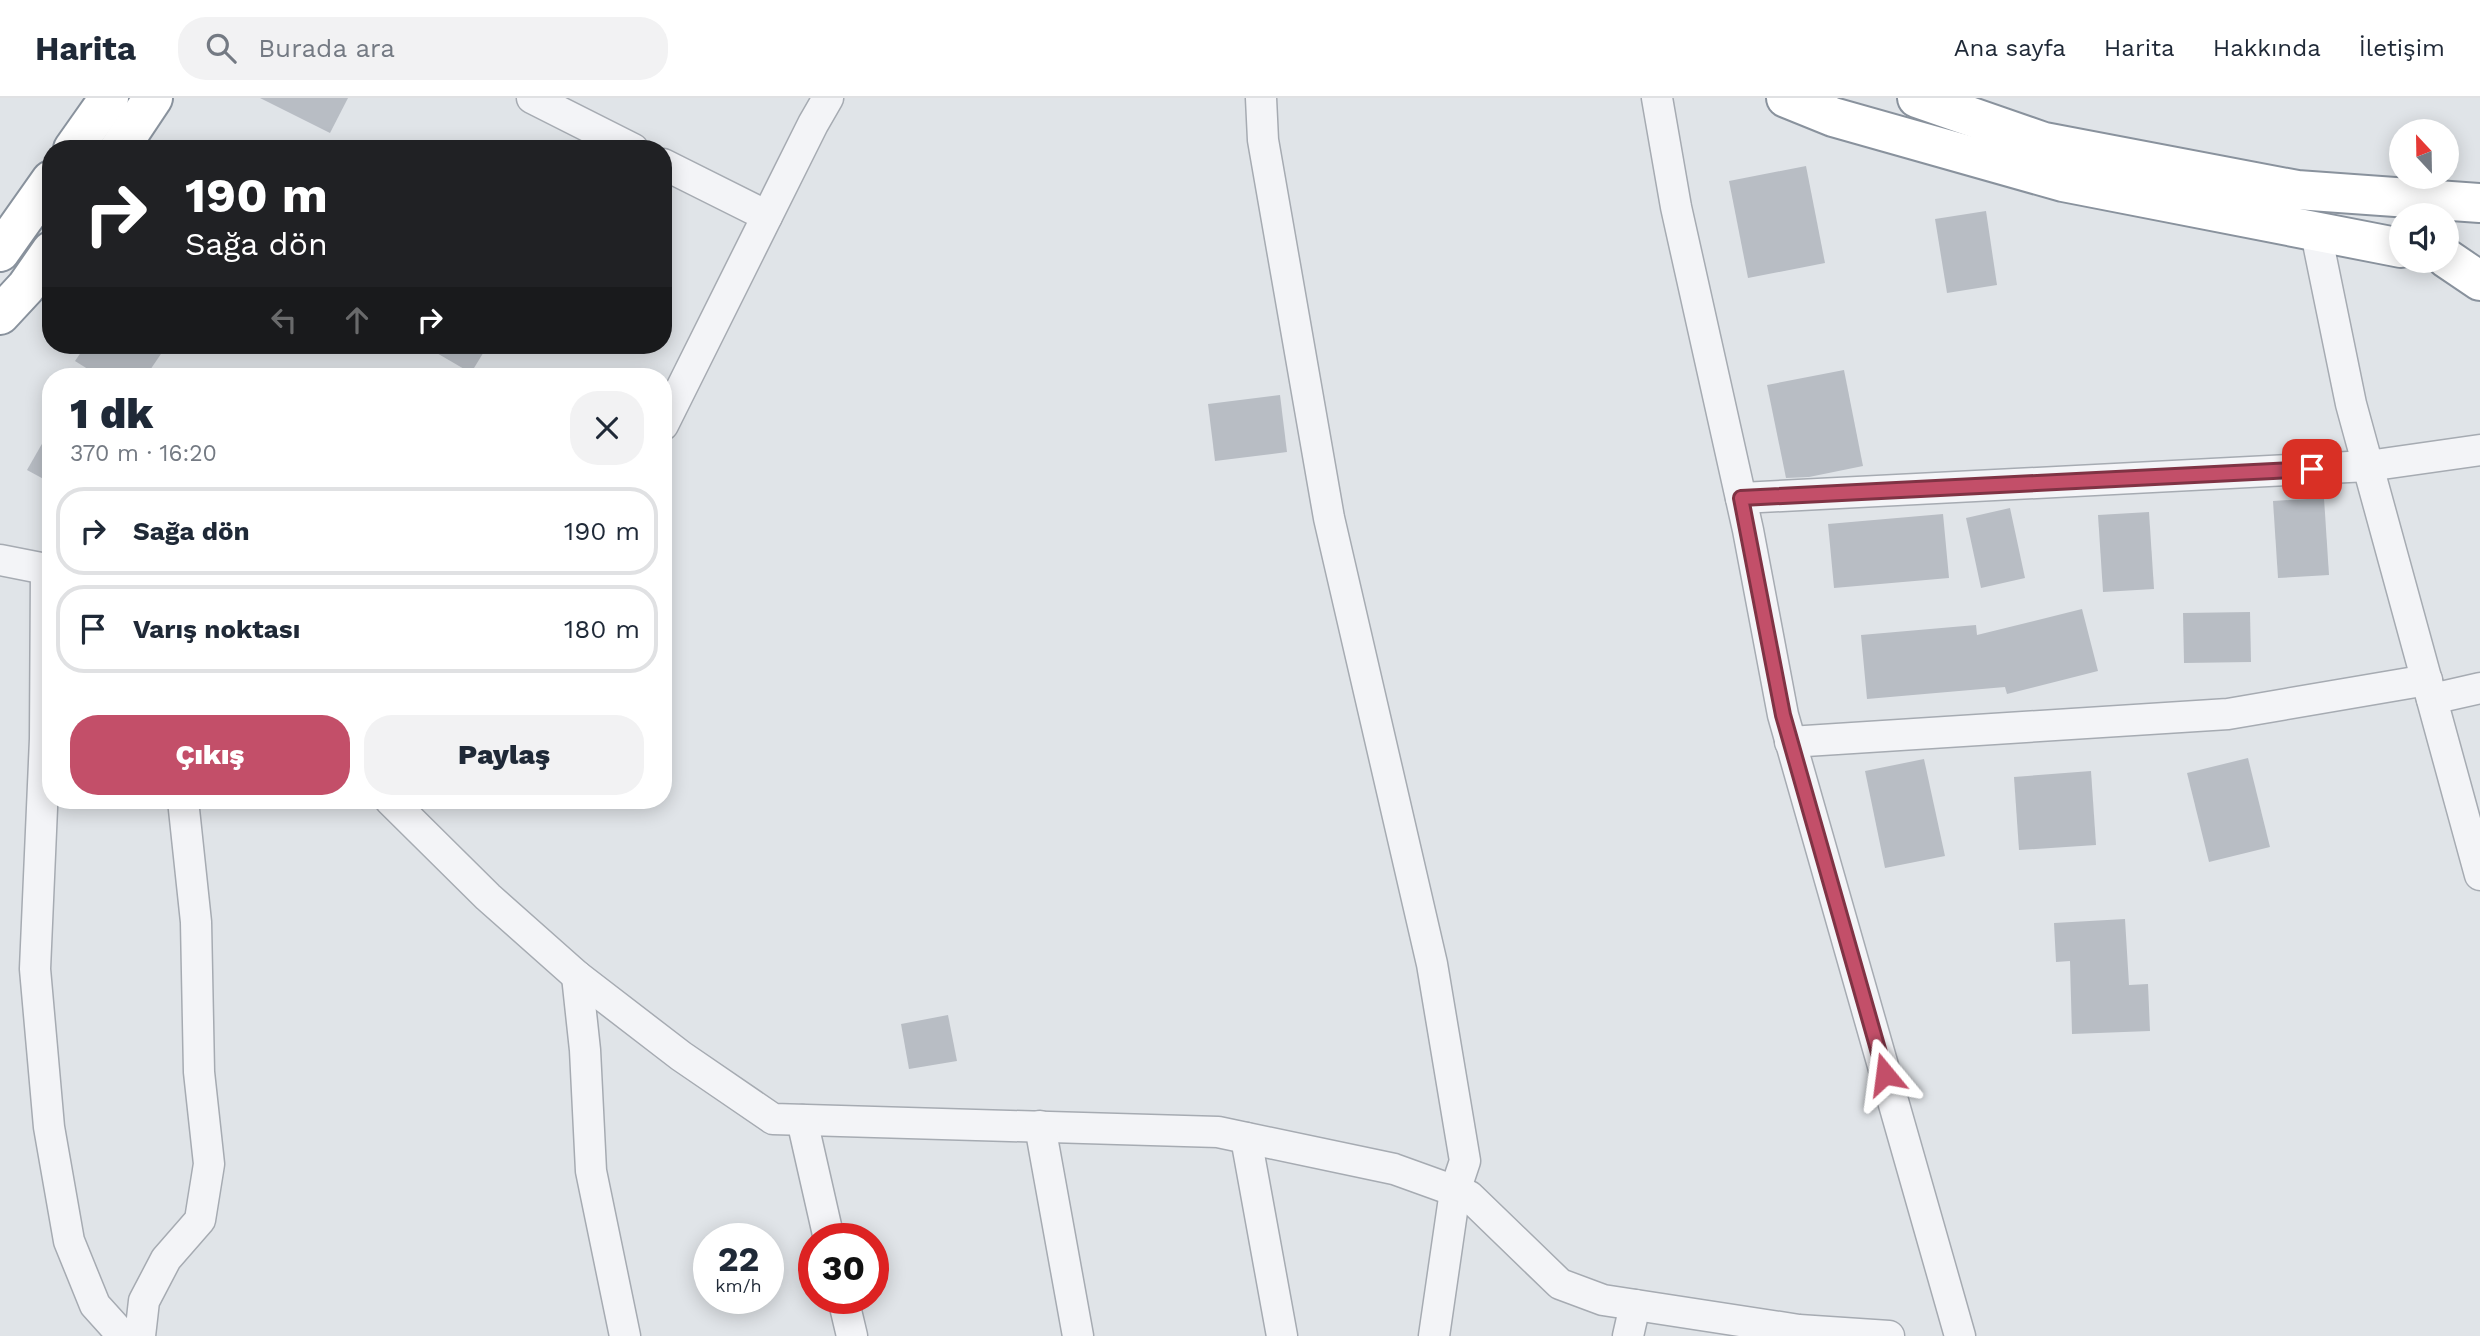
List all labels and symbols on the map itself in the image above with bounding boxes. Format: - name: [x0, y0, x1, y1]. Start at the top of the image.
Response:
- north arrow: [2389, 119, 2459, 189]
- pin: [2282, 439, 2342, 499]
- position arrow: [1848, 1037, 1922, 1111]
- speed limit sign: 30: [798, 1223, 889, 1314]

